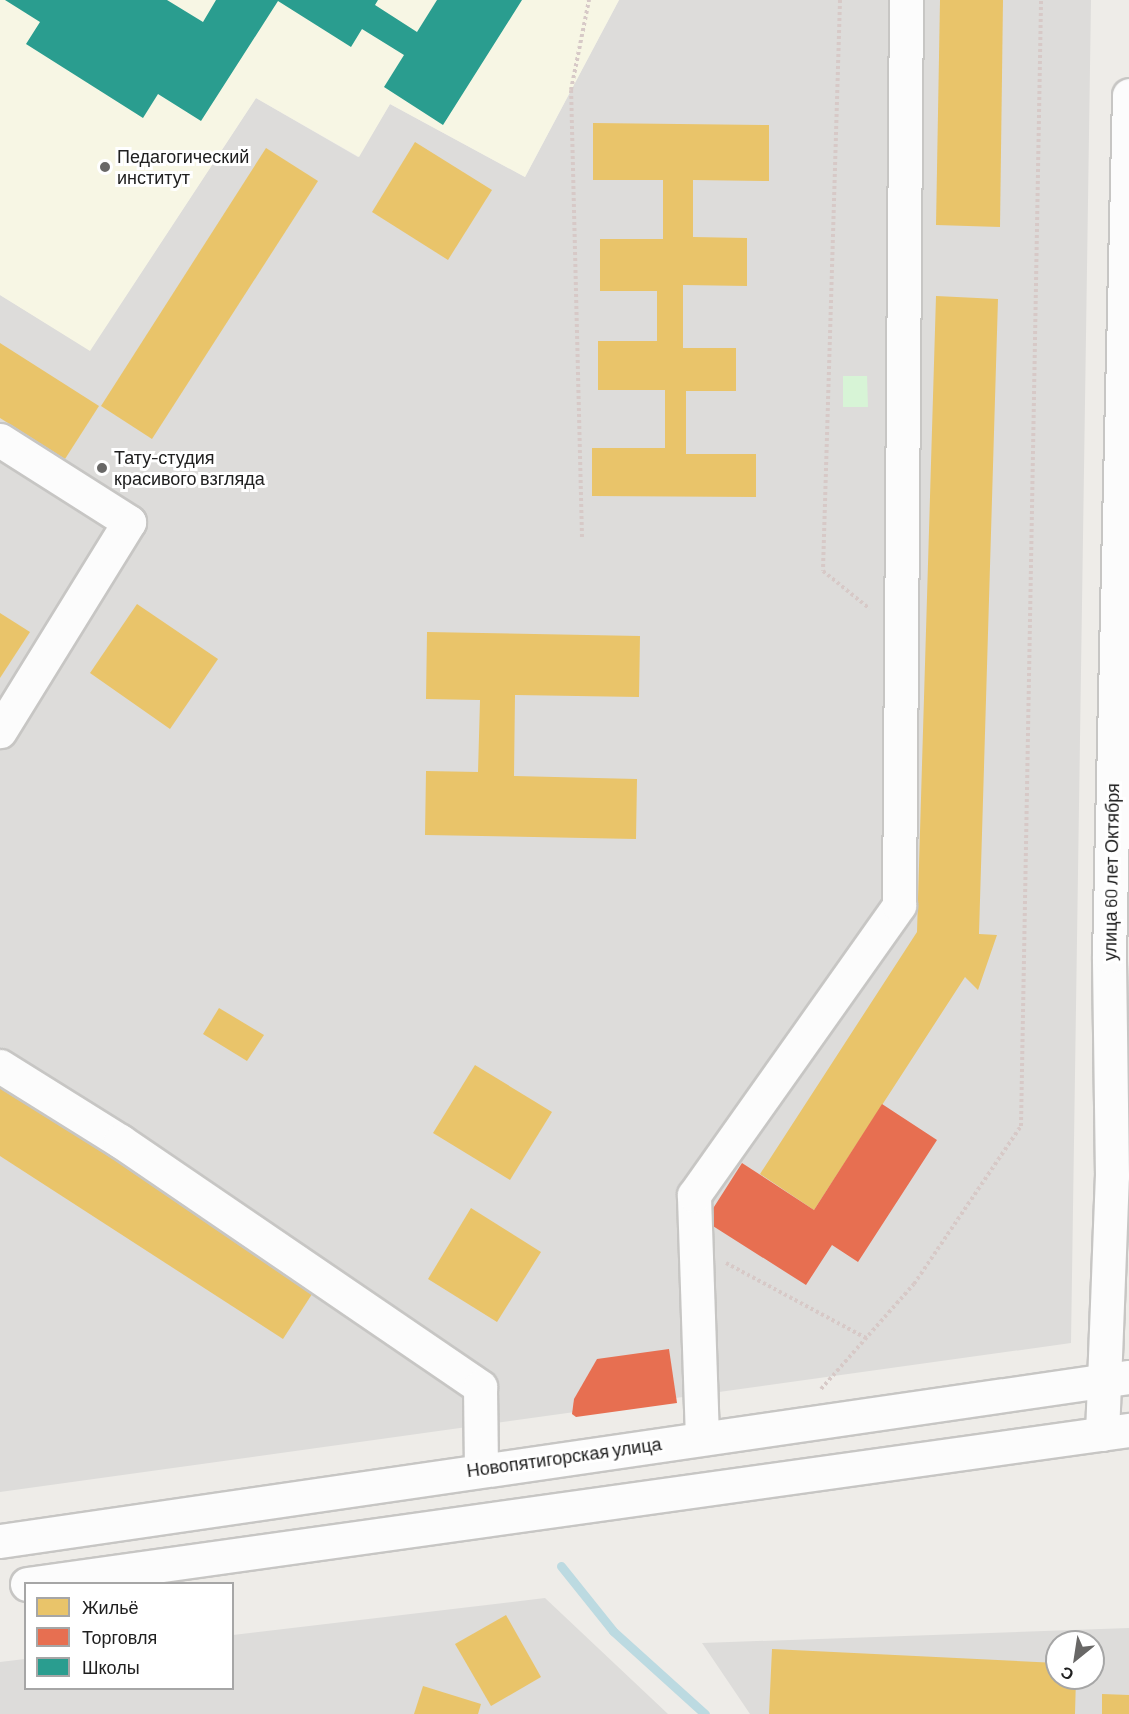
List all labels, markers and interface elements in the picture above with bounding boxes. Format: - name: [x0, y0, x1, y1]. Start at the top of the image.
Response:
- place label: Педагогический институт: [117, 146, 249, 188]
- marker: Педагогический институт: [98, 160, 112, 174]
- place label: Тату-студия красивого взгляда: [114, 447, 265, 490]
- marker: Тату-студия красивого взгляда: [95, 461, 109, 475]
- street label: улица 60 лет Октября: [1099, 783, 1123, 961]
- street label: Новопятигорская улица: [465, 1433, 663, 1481]
- legend: [24, 1582, 234, 1690]
- text: Жильё: [82, 1596, 139, 1618]
- text: Торговля: [82, 1626, 157, 1648]
- north arrow: [1045, 1630, 1105, 1690]
- text: Школы: [82, 1656, 140, 1678]
- text: С: [1057, 1663, 1077, 1685]

